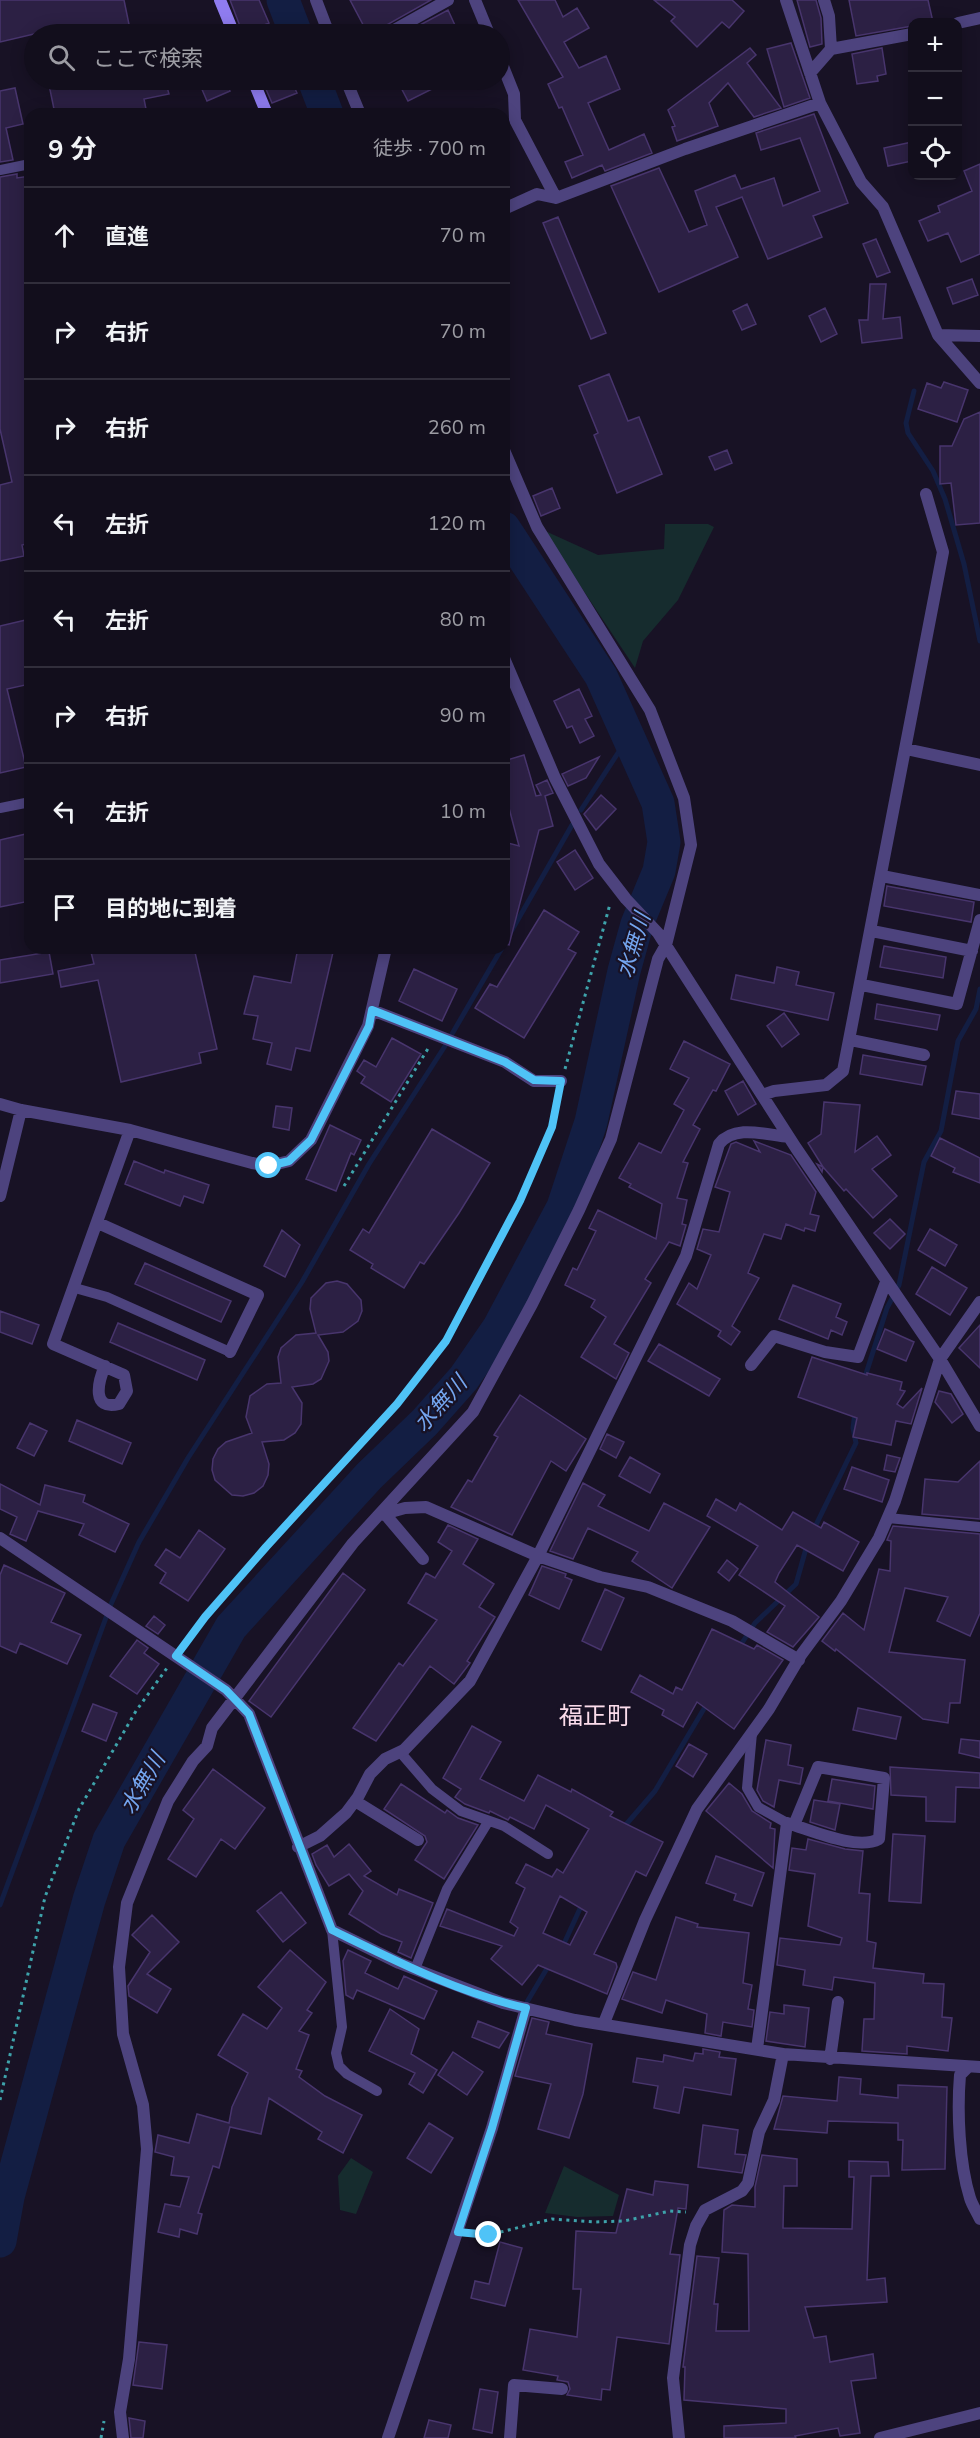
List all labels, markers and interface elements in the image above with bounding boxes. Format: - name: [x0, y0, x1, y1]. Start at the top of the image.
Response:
- map controls: [908, 18, 962, 180]
- button: +: [908, 18, 962, 72]
- search box: [24, 24, 510, 90]
- icon: search: [45, 41, 78, 74]
- text: ここで検索: [93, 44, 203, 74]
- button: −: [908, 72, 962, 126]
- button: locate: [908, 126, 962, 180]
- text: 9 分: [48, 132, 97, 167]
- text: 徒歩 · 700 m: [373, 135, 486, 162]
- icon: ahead: [48, 219, 81, 252]
- text: 直進: [105, 222, 149, 252]
- text: 70 m: [440, 222, 486, 249]
- icon: right: [48, 315, 81, 348]
- text: 右折: [105, 318, 149, 348]
- text: 70 m: [440, 318, 486, 345]
- icon: right: [48, 411, 81, 444]
- text: 右折: [105, 414, 149, 444]
- text: 260 m: [428, 414, 486, 441]
- icon: left: [48, 507, 81, 540]
- text: 左折: [105, 510, 149, 540]
- text: 120 m: [428, 510, 486, 537]
- icon: left: [48, 603, 81, 636]
- text: 左折: [105, 606, 149, 636]
- text: 80 m: [440, 606, 486, 633]
- icon: right: [48, 699, 81, 732]
- text: 右折: [105, 702, 149, 732]
- text: 90 m: [440, 702, 486, 729]
- icon: left: [48, 795, 81, 828]
- text: 左折: [105, 798, 149, 828]
- text: 10 m: [440, 798, 486, 825]
- icon: arrive: [48, 891, 81, 924]
- text: 目的地に到着: [105, 894, 237, 924]
- water label: 水無川: [610, 907, 659, 981]
- route start: [255, 1152, 281, 1178]
- water label: 水無川: [408, 1368, 475, 1438]
- district label: 福正町: [559, 1700, 631, 1732]
- water label: 水無川: [113, 1746, 173, 1820]
- route end: [475, 2221, 501, 2247]

